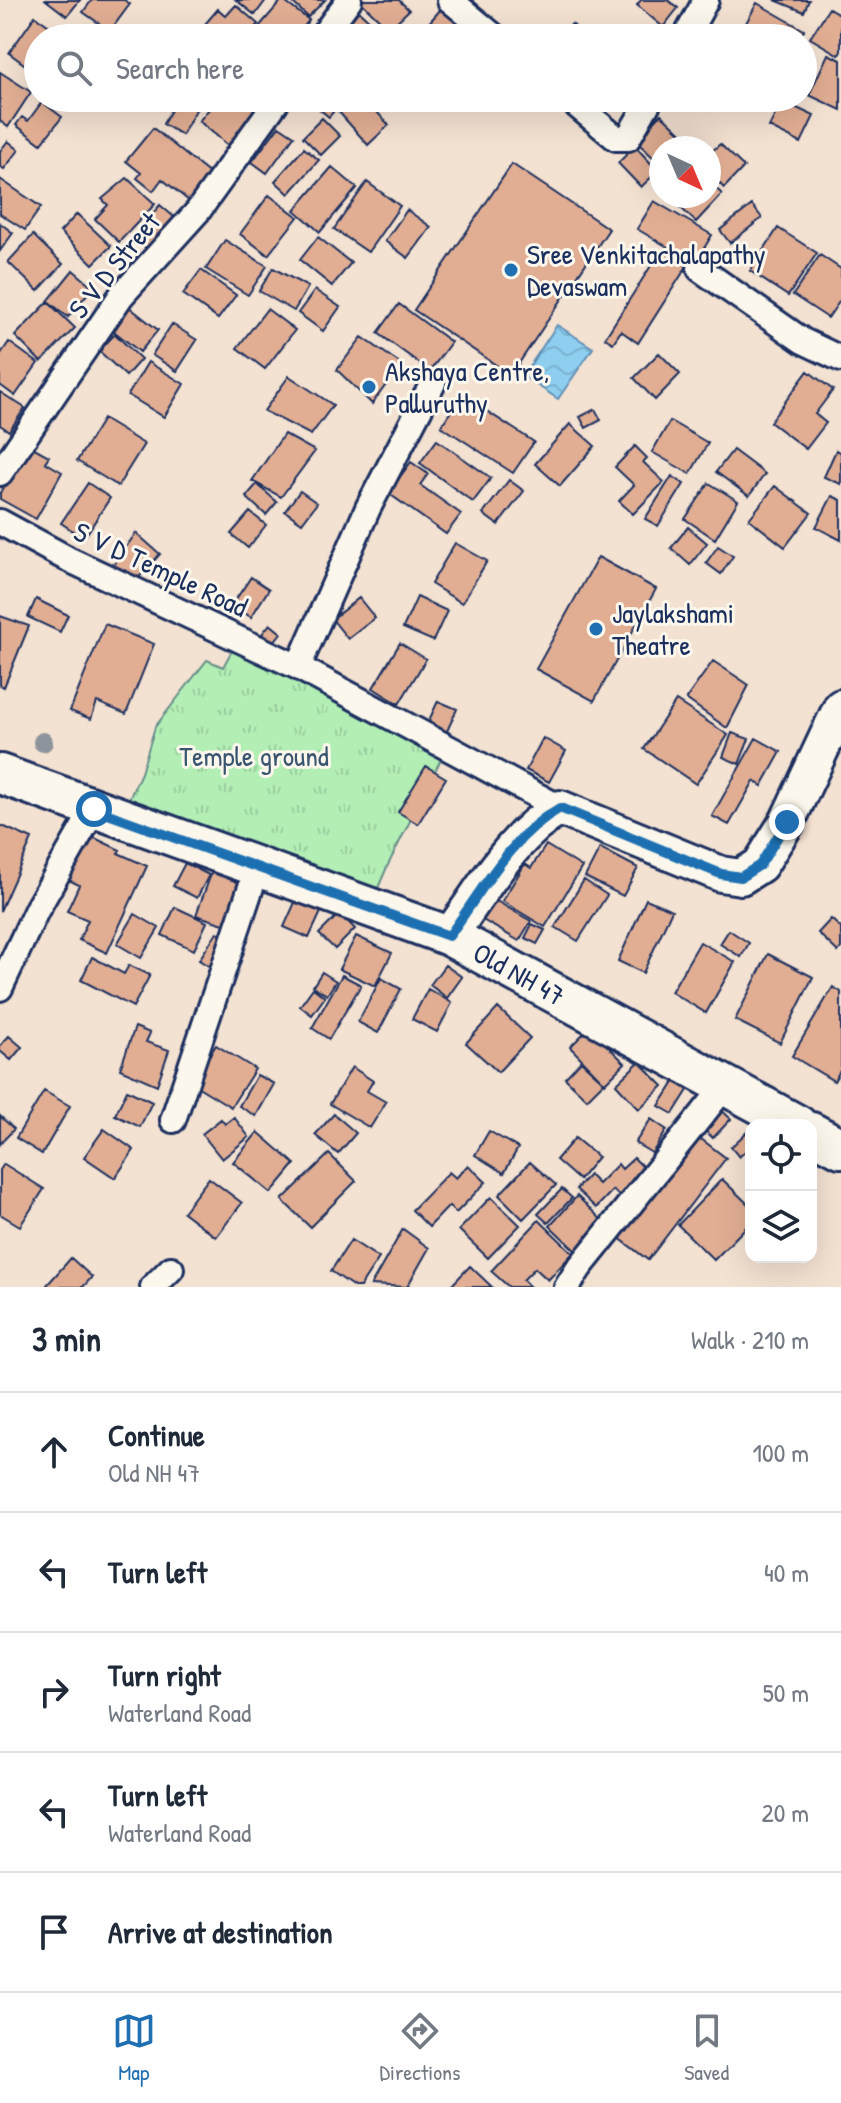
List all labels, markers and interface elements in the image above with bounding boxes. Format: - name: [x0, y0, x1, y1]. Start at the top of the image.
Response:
- search box: [24, 24, 817, 112]
- icon: search: [52, 46, 96, 90]
- text: Search here: [116, 48, 244, 88]
- north arrow: [649, 136, 721, 208]
- street label: S V D Street: [59, 204, 169, 326]
- place label: Sree Venkitachalapathy Devaswam: [527, 235, 766, 305]
- marker: Sree Venkitachalapathy Devaswam: [502, 261, 520, 279]
- place label: Akshaya Centre, Palluruthy: [385, 352, 549, 422]
- marker: Akshaya Centre, Palluruthy: [360, 378, 378, 396]
- street label: S V D Temple Road: [68, 512, 254, 626]
- place label: Jaylakshami Theatre: [612, 594, 734, 664]
- marker: Jaylakshami Theatre: [587, 620, 605, 638]
- park label: Temple ground: [179, 737, 329, 775]
- route start: [76, 791, 112, 827]
- route end: [769, 804, 805, 840]
- street label: Old NH 47: [466, 933, 572, 1015]
- map controls: [745, 1119, 817, 1263]
- button: locate: [745, 1119, 817, 1191]
- button: layers: [745, 1191, 817, 1263]
- text: 3 min: [32, 1316, 101, 1362]
- text: Walk · 210 m: [691, 1322, 809, 1357]
- text: Continue: [108, 1415, 205, 1455]
- icon: ahead: [32, 1430, 76, 1474]
- text: 100 m: [753, 1435, 809, 1470]
- text: Old NH 47: [108, 1455, 200, 1490]
- icon: left: [32, 1550, 76, 1594]
- text: Turn left: [108, 1552, 207, 1592]
- text: 40 m: [764, 1555, 809, 1590]
- text: Turn right: [108, 1655, 221, 1695]
- icon: right: [32, 1670, 76, 1714]
- text: 50 m: [763, 1675, 809, 1710]
- text: Waterland Road: [108, 1695, 251, 1730]
- text: Turn left: [108, 1775, 207, 1815]
- icon: left: [32, 1790, 76, 1834]
- text: 20 m: [762, 1795, 809, 1830]
- text: Waterland Road: [108, 1815, 251, 1850]
- icon: arrive: [32, 1910, 76, 1954]
- text: Arrive at destination: [108, 1912, 333, 1952]
- tab: Map: [112, 2009, 156, 2087]
- tab: Directions: [380, 2009, 461, 2087]
- tab: Saved: [684, 2009, 729, 2087]

